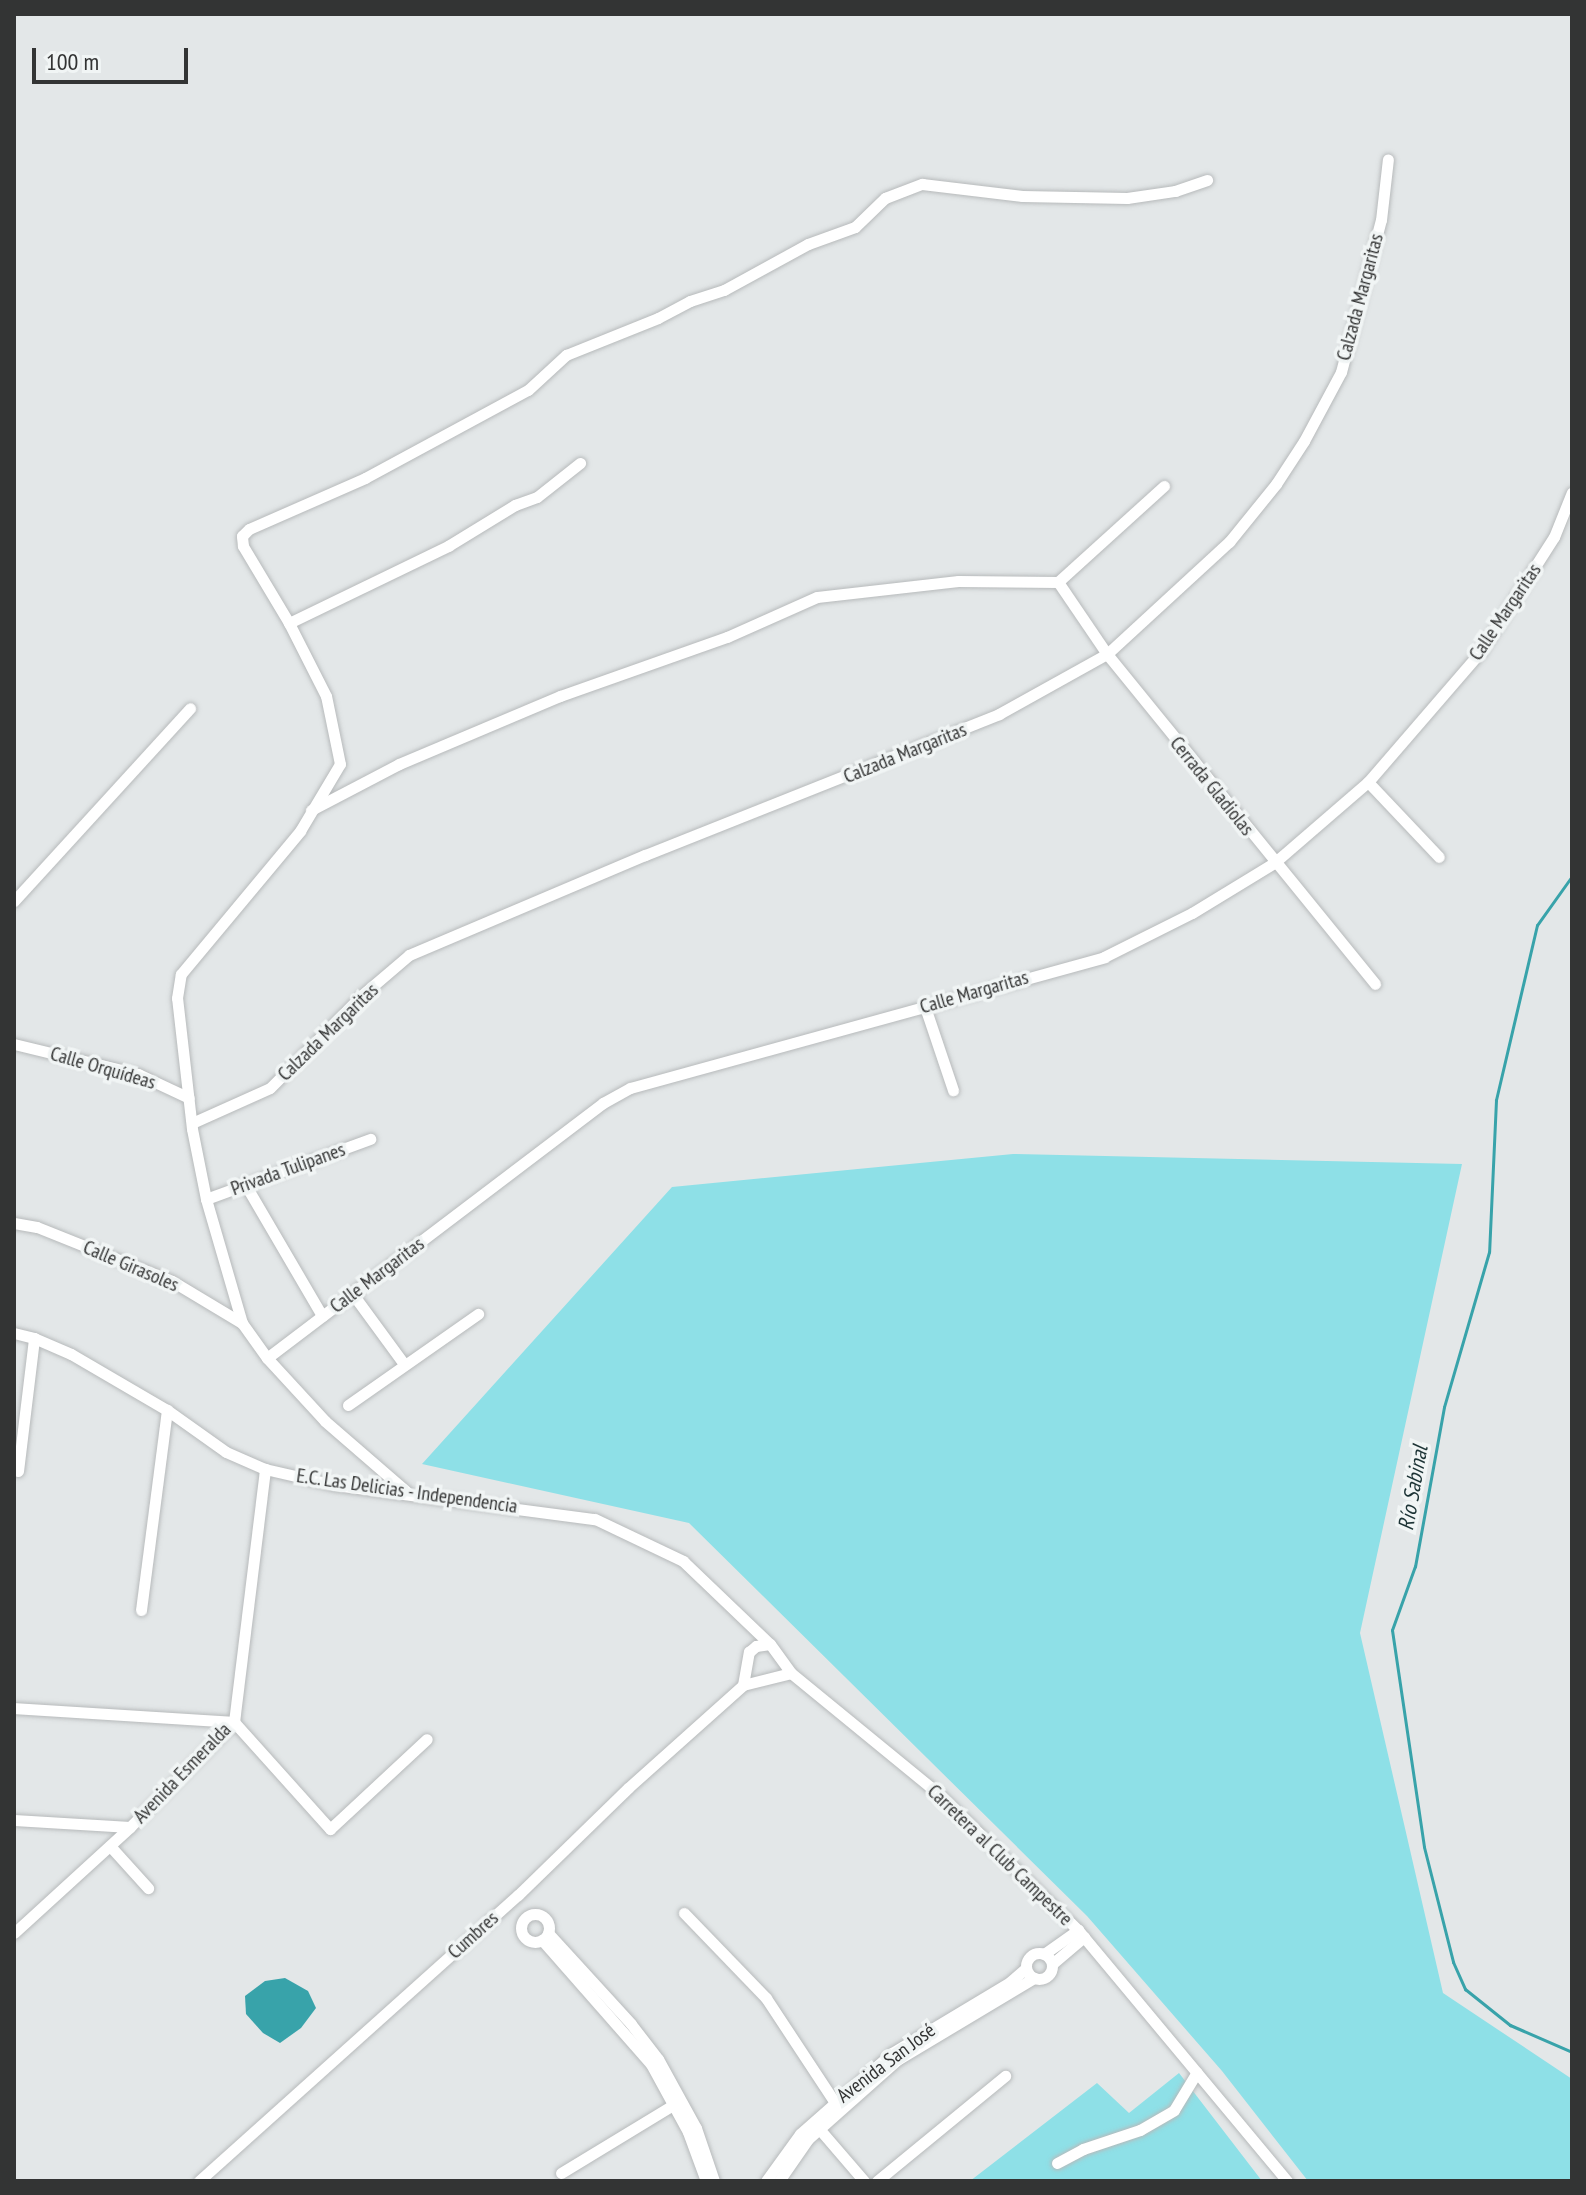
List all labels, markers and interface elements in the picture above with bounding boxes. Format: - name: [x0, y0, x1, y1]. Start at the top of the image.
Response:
- scale bar: [36, 32, 192, 82]
- text: 100 m: [46, 46, 99, 77]
- street label: Calzada Margaritas: [1332, 231, 1388, 363]
- street label: Calle Margaritas: [1464, 559, 1546, 665]
- street label: Calzada Margaritas: [840, 717, 970, 789]
- street label: Cerrada Gladiolas: [1165, 732, 1259, 840]
- street label: Calle Margaritas: [917, 965, 1031, 1019]
- street label: Calzada Margaritas: [273, 978, 383, 1086]
- street label: Calle Orquídeas: [48, 1042, 158, 1094]
- street label: Privada Tulipanes: [227, 1137, 349, 1201]
- street label: Calle Margaritas: [325, 1232, 429, 1318]
- street label: Calle Girasoles: [80, 1235, 182, 1297]
- water label: Río Sabinal: [1393, 1444, 1433, 1532]
- street label: E.C. Las Delicias - Independencia: [294, 1463, 520, 1519]
- street label: Avenida Esmeralda: [128, 1718, 236, 1828]
- street label: Carretera al Club Campestre: [922, 1779, 1078, 1931]
- street label: Cumbres: [443, 1906, 503, 1964]
- street label: Avenida San José: [832, 2018, 940, 2108]

